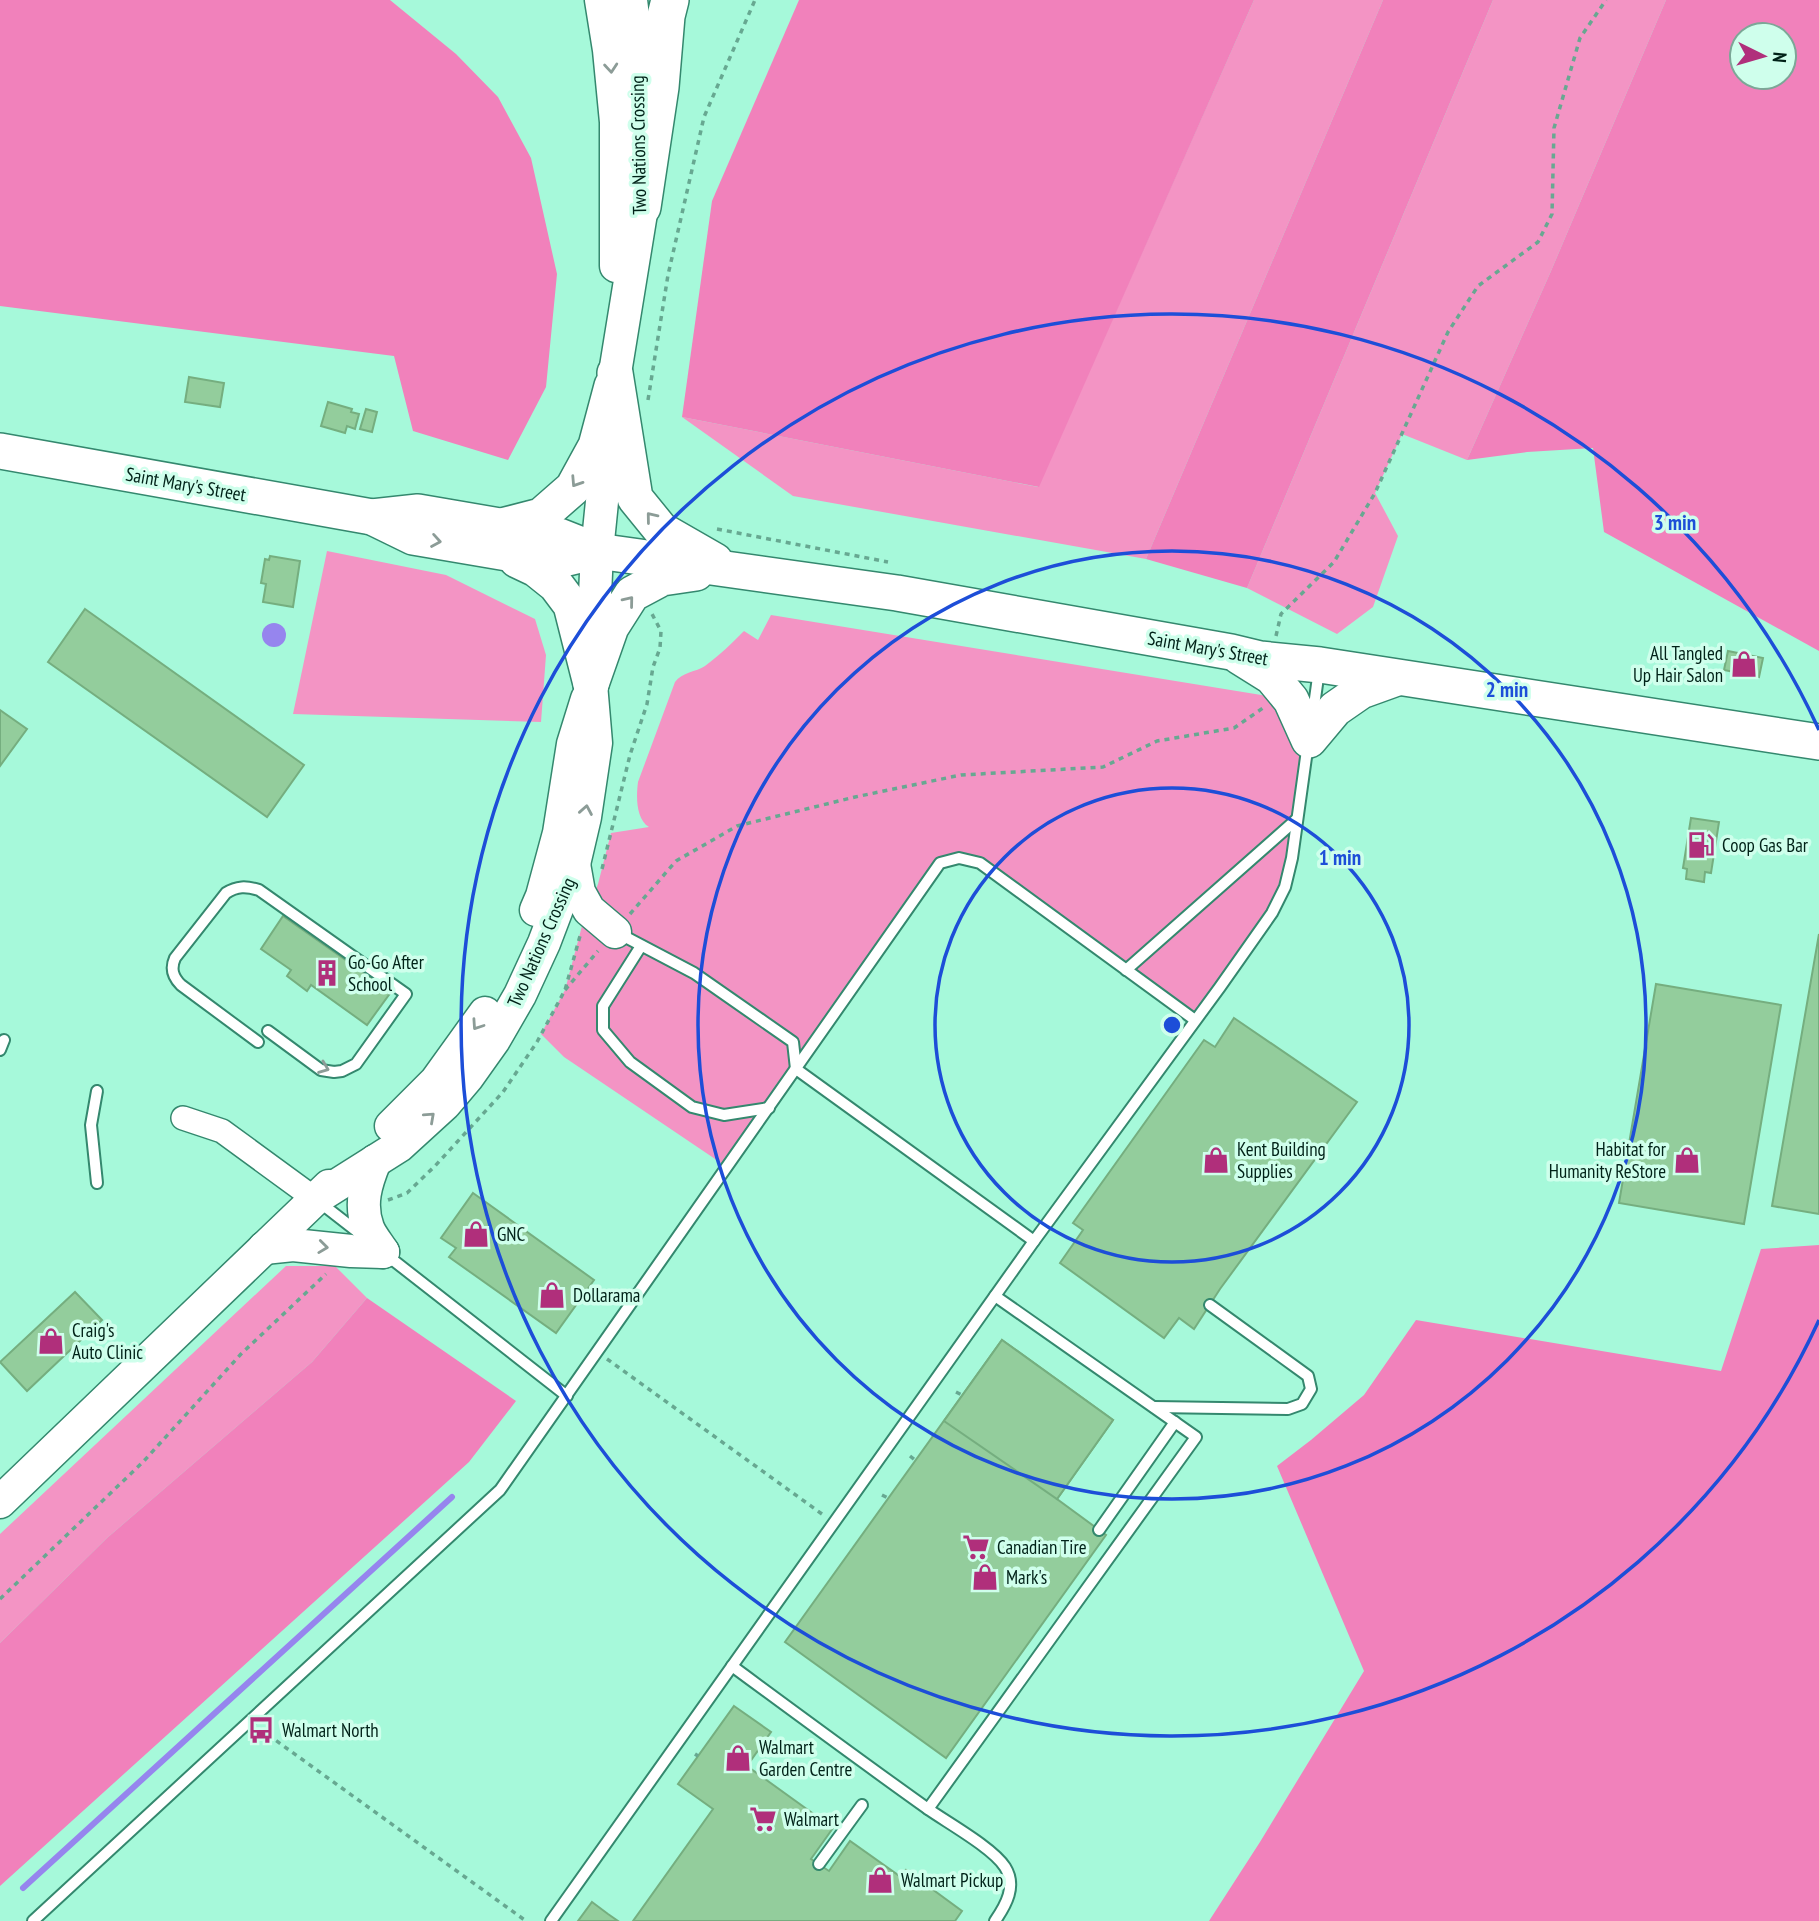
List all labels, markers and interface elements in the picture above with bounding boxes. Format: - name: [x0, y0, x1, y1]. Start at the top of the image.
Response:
- north arrow: [1728, 21, 1798, 91]
- text: N: [1768, 51, 1792, 64]
- one-way arrow: [603, 62, 618, 73]
- street label: Two Nations Crossing: [625, 75, 651, 215]
- street label: Saint Mary's Street: [124, 462, 249, 507]
- one-way arrow: [571, 474, 584, 487]
- text: 3 min: [1654, 509, 1696, 536]
- one-way arrow: [647, 512, 659, 525]
- one-way arrow: [430, 533, 442, 548]
- one-way arrow: [621, 596, 634, 609]
- street label: Saint Mary's Street: [1146, 626, 1271, 671]
- place label: All Tangled Up Hair Salon: [1633, 641, 1723, 687]
- shop icon: All Tangled Up Hair Salon: [1729, 649, 1759, 679]
- text: 2 min: [1486, 676, 1528, 703]
- one-way arrow: [578, 804, 593, 816]
- fuel station icon: Coop Gas Bar: [1686, 830, 1716, 860]
- place label: Coop Gas Bar: [1722, 833, 1809, 857]
- text: 1 min: [1319, 844, 1361, 871]
- street label: Two Nations Crossing: [502, 873, 580, 1011]
- place label: Go-Go After School: [348, 950, 425, 996]
- building icon: Go-Go After School: [312, 958, 342, 988]
- centre of rings: [1160, 1013, 1184, 1037]
- one-way arrow: [473, 1017, 486, 1030]
- one-way arrow: [317, 1060, 330, 1074]
- one-way arrow: [422, 1113, 435, 1125]
- place label: Kent Building Supplies: [1237, 1137, 1326, 1183]
- place label: Habitat for Humanity ReStore: [1549, 1137, 1667, 1183]
- shop icon: Kent Building Supplies: [1201, 1145, 1231, 1175]
- shop icon: Habitat for Humanity ReStore: [1672, 1145, 1702, 1175]
- shop icon: GNC: [461, 1219, 491, 1249]
- place label: GNC: [497, 1222, 526, 1246]
- one-way arrow: [318, 1240, 329, 1255]
- shop icon: Dollarama: [537, 1280, 567, 1310]
- place label: Dollarama: [573, 1283, 640, 1307]
- place label: Craig's Auto Clinic: [72, 1318, 143, 1364]
- shop icon: Craig's Auto Clinic: [36, 1326, 66, 1356]
- supermarket icon: Canadian Tire: [961, 1532, 991, 1562]
- place label: Canadian Tire: [997, 1535, 1087, 1559]
- shop icon: Mark's: [970, 1562, 1000, 1592]
- place label: Mark's: [1006, 1565, 1047, 1589]
- bus stop icon: Walmart North: [246, 1715, 276, 1745]
- place label: Walmart North: [282, 1718, 379, 1742]
- place label: Walmart Garden Centre: [759, 1735, 852, 1781]
- shop icon: Walmart Garden Centre: [723, 1743, 753, 1773]
- supermarket icon: Walmart: [748, 1804, 778, 1834]
- place label: Walmart: [784, 1807, 840, 1831]
- shop icon: Walmart Pickup: [865, 1865, 895, 1895]
- place label: Walmart Pickup: [901, 1868, 1003, 1892]

